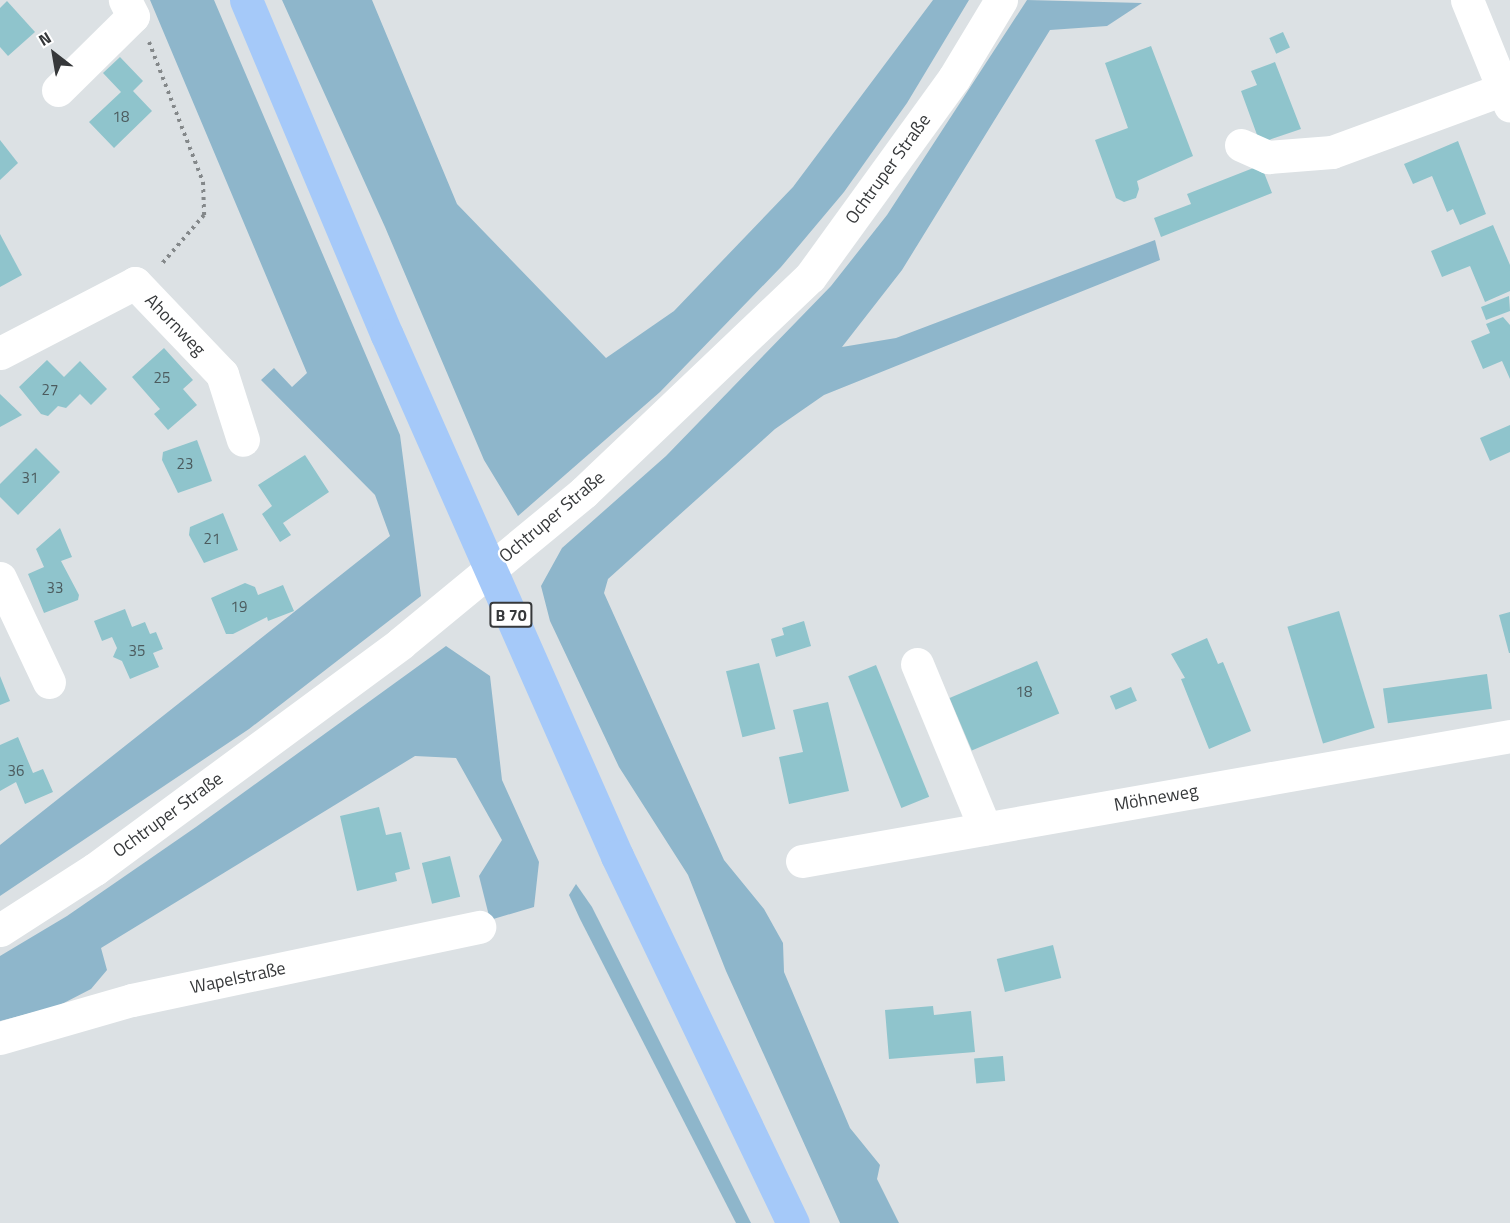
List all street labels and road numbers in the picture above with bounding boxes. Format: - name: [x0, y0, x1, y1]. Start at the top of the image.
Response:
- street label: Ochtruper Straße: [841, 110, 935, 228]
- street label: Ahornweg: [140, 290, 210, 360]
- street label: Ochtruper Straße: [495, 467, 609, 567]
- road number: B 70: [488, 602, 534, 628]
- street label: Ochtruper Straße: [109, 768, 227, 862]
- street label: Möhneweg: [1112, 780, 1200, 816]
- street label: Wapelstraße: [188, 957, 288, 999]

